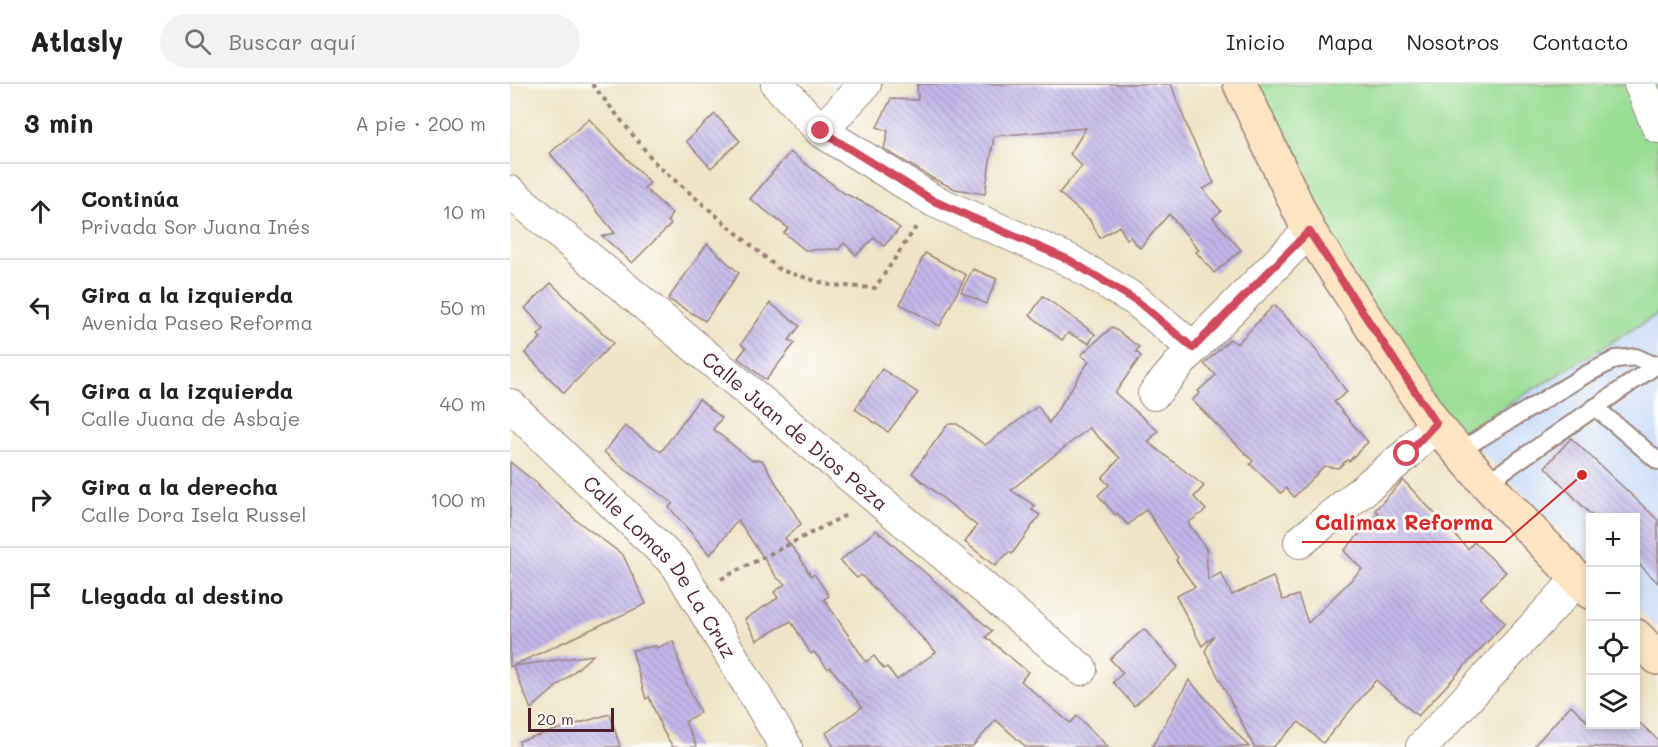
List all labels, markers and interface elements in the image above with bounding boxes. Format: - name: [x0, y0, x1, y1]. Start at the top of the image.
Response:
- search box: [160, 14, 580, 68]
- text: Atlasly: [30, 23, 124, 59]
- icon: search: [181, 25, 214, 58]
- text: Buscar aquí: [229, 27, 356, 56]
- text: Inicio: [1226, 28, 1285, 55]
- text: Mapa: [1318, 28, 1373, 55]
- text: Nosotros: [1406, 28, 1500, 55]
- text: Contacto: [1533, 28, 1628, 55]
- text: 3 min: [24, 106, 93, 140]
- text: A pie · 200 m: [355, 110, 486, 136]
- route end: [807, 117, 833, 143]
- text: Continúa: [81, 184, 179, 213]
- icon: ahead: [24, 195, 57, 228]
- text: 10 m: [442, 198, 486, 224]
- text: Privada Sor Juana Inés: [81, 213, 310, 239]
- text: Gira a la izquierda: [81, 280, 293, 309]
- icon: left: [24, 291, 57, 324]
- text: 50 m: [440, 294, 486, 320]
- text: Avenida Paseo Reforma: [81, 309, 313, 335]
- street label: Calle Juan de Dios Peza: [697, 345, 894, 516]
- text: Gira a la izquierda: [81, 376, 293, 405]
- icon: left: [24, 387, 57, 420]
- text: 40 m: [440, 390, 486, 416]
- text: Calle Juana de Asbaje: [81, 405, 300, 431]
- route start: [1393, 440, 1419, 466]
- street label: Calle Lomas De La Cruz: [578, 469, 743, 663]
- text: Gira a la derecha: [81, 472, 278, 501]
- icon: right: [24, 483, 57, 516]
- text: 100 m: [430, 486, 486, 512]
- text: Calle Dora Isela Russel: [81, 501, 306, 527]
- callout: Calimax Reforma: [1302, 503, 1505, 542]
- text: Calimax Reforma: [1315, 508, 1493, 535]
- map controls: [1586, 513, 1640, 729]
- button: +: [1586, 513, 1640, 567]
- button: −: [1586, 567, 1640, 621]
- icon: arrive: [24, 579, 57, 612]
- text: Llegada al destino: [81, 581, 283, 610]
- button: locate: [1586, 621, 1640, 675]
- button: layers: [1586, 675, 1640, 729]
- scale bar: [528, 705, 614, 732]
- text: 20 m: [537, 708, 574, 729]

